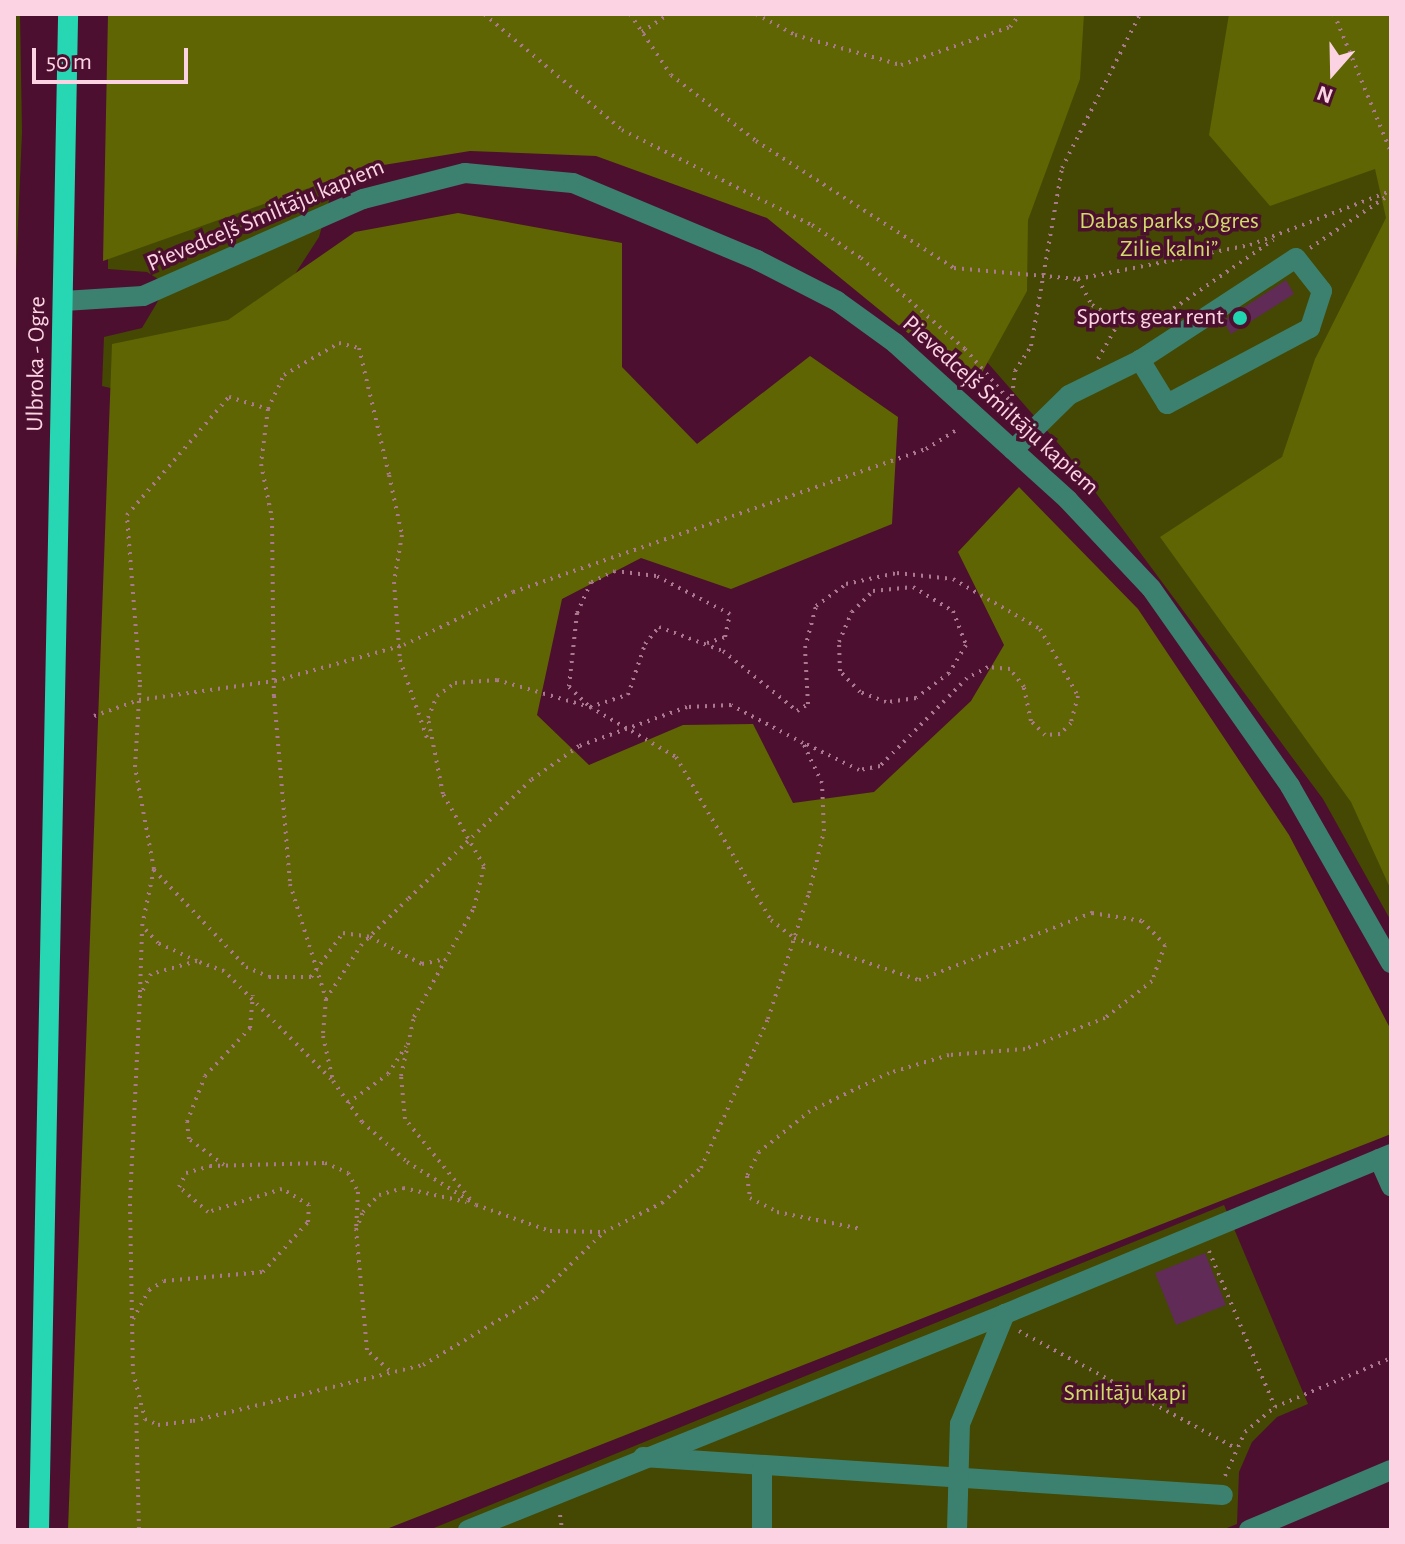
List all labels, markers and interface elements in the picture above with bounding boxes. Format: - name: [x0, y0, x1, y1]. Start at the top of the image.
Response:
- scale bar: [36, 32, 192, 82]
- north arrow: [1293, 32, 1373, 112]
- text: 50 m: [46, 50, 92, 74]
- text: N: [1314, 82, 1336, 108]
- street label: Pievedceļš Smiltāju kapiem: [143, 153, 389, 279]
- park label: Dabas parks „Ogres Zilie kalni”: [1079, 208, 1259, 264]
- street label: Ulbroka - Ogre: [21, 296, 53, 432]
- place label: Sports gear rent: [1077, 304, 1224, 332]
- marker: Sports gear rent: [1231, 309, 1249, 327]
- street label: Pievedceļš Smiltāju kapiem: [896, 310, 1104, 502]
- park label: Smiltāju kapi: [1064, 1380, 1186, 1408]

